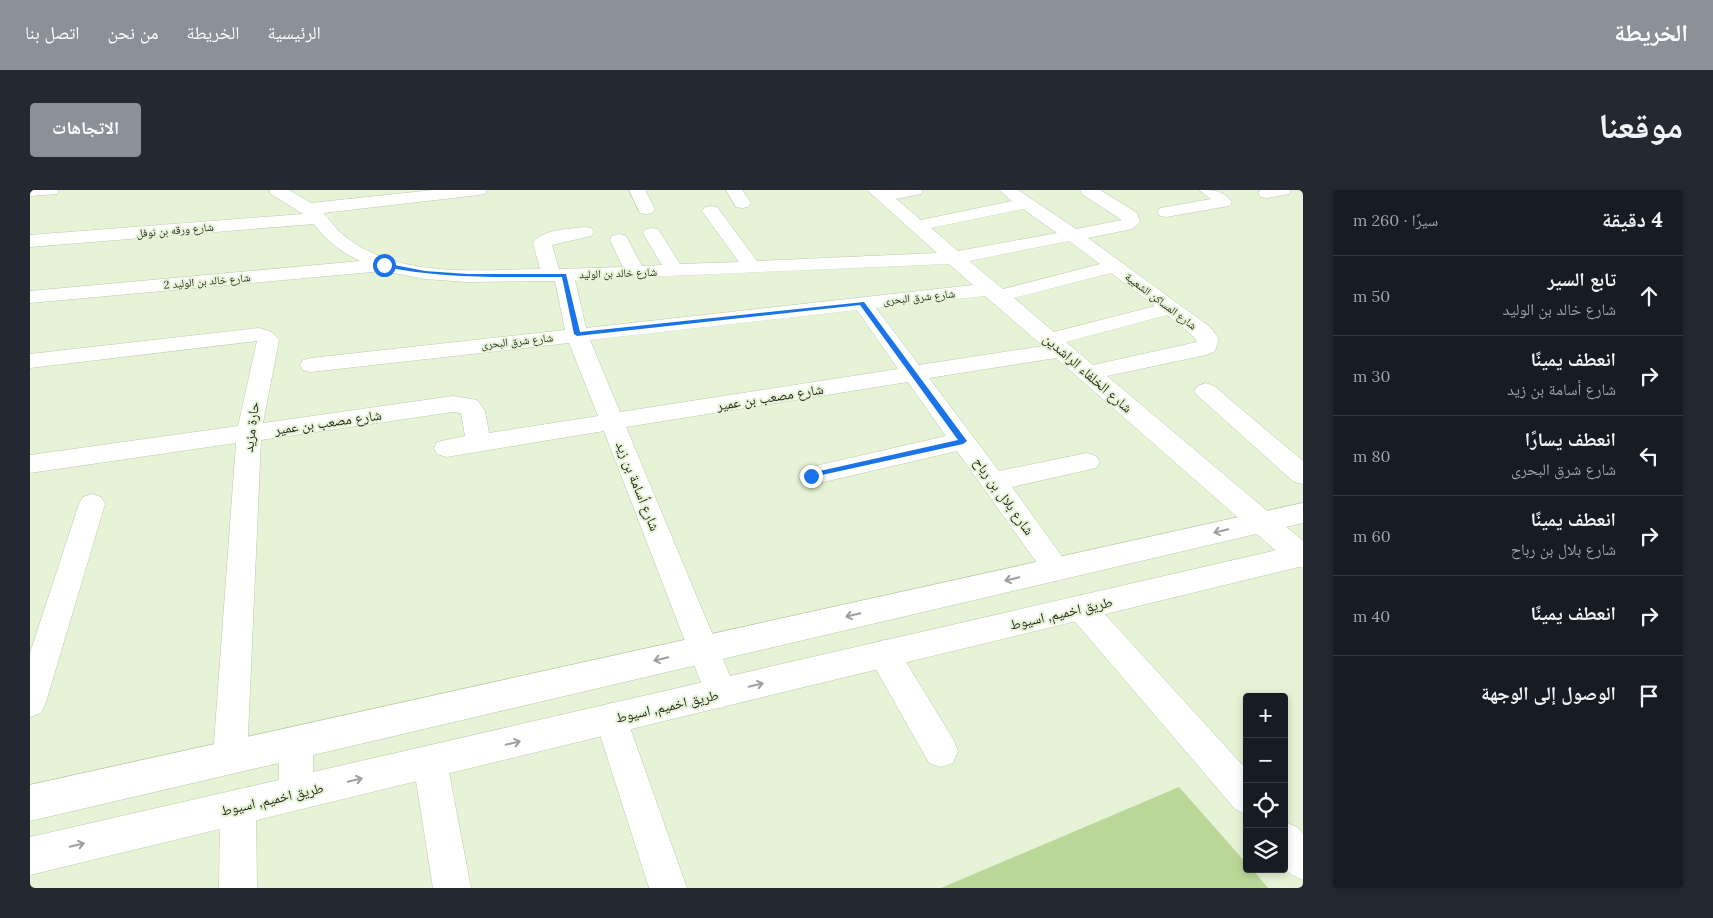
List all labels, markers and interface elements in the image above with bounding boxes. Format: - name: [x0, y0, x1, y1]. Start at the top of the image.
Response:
- text: الخريطة: [1614, 17, 1688, 48]
- text: اتصل بنا: [25, 21, 80, 44]
- text: من نحن: [108, 21, 159, 44]
- text: الخريطة: [187, 21, 240, 44]
- text: الرئيسية: [268, 21, 321, 44]
- button: الاتجاهات: [30, 103, 141, 157]
- text: موقعنا: [1598, 103, 1683, 148]
- text: 4 دقيقة: [1602, 206, 1663, 233]
- text: سيرًا · 260 m: [1353, 210, 1438, 230]
- street label: شارع ورقه بن نوفل: [136, 220, 214, 240]
- route start: [373, 254, 396, 277]
- street label: شارع خالد بن الوليد: [579, 265, 657, 281]
- text: تابع السير: [1548, 267, 1616, 291]
- street label: شارع المساكن الشعبية: [1122, 269, 1200, 333]
- street label: شارع خالد بن الوليد 2: [163, 270, 251, 292]
- icon: ahead: [1635, 282, 1663, 310]
- street label: شارع شرق البحرى: [882, 286, 956, 308]
- text: 50 m: [1353, 286, 1390, 306]
- text: شارع خالد بن الوليد: [1503, 299, 1616, 319]
- street label: شارع الخلفاء الراشدين: [1039, 329, 1136, 417]
- street label: شارع شرق البحرى: [480, 330, 554, 352]
- text: انعطف يمينًا: [1530, 347, 1616, 371]
- icon: right: [1635, 362, 1663, 390]
- text: 30 m: [1353, 366, 1390, 386]
- text: شارع أسامة بن زيد: [1507, 379, 1616, 399]
- street label: شارع مصعب بن عمير: [714, 380, 825, 415]
- street label: حارة مزيد: [239, 401, 263, 453]
- street label: شارع مصعب بن عمير: [272, 406, 383, 440]
- text: انعطف يسارًا: [1525, 427, 1616, 451]
- street label: شارع أسامة بن زيد: [611, 438, 664, 534]
- icon: left: [1635, 442, 1663, 470]
- text: 80 m: [1353, 446, 1390, 466]
- street label: شارع بلال بن رباح: [969, 453, 1038, 539]
- text: شارع شرق البحرى: [1511, 459, 1616, 479]
- route end: [800, 465, 823, 488]
- text: انعطف يمينًا: [1530, 507, 1616, 531]
- icon: right: [1635, 522, 1663, 550]
- text: 60 m: [1353, 526, 1391, 546]
- one-way arrow: [1214, 527, 1230, 536]
- text: شارع بلال بن رباح: [1511, 539, 1616, 559]
- one-way arrow: [1004, 575, 1020, 584]
- street label: طريق اخميم, اسيوط: [1008, 592, 1114, 635]
- text: انعطف يمينًا: [1530, 601, 1616, 625]
- icon: right: [1635, 602, 1663, 630]
- text: 40 m: [1353, 606, 1390, 626]
- one-way arrow: [846, 611, 862, 620]
- one-way arrow: [653, 655, 669, 664]
- one-way arrow: [748, 680, 764, 689]
- text: الوصول إلى الوجهة: [1481, 681, 1616, 705]
- icon: arrive: [1635, 682, 1663, 710]
- street label: طريق اخميم, اسيوط: [614, 685, 720, 728]
- map controls: [1243, 693, 1288, 873]
- button: +: [1243, 693, 1288, 738]
- one-way arrow: [505, 737, 521, 747]
- button: −: [1243, 738, 1288, 783]
- one-way arrow: [346, 775, 362, 784]
- street label: طريق اخميم, اسيوط: [219, 778, 325, 821]
- button: locate: [1243, 783, 1288, 828]
- button: layers: [1243, 828, 1288, 873]
- one-way arrow: [69, 840, 85, 849]

